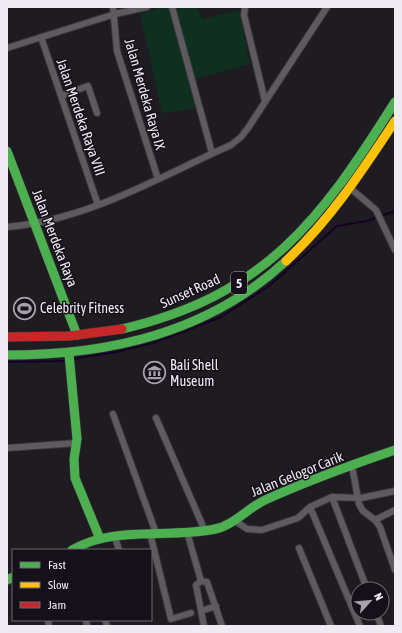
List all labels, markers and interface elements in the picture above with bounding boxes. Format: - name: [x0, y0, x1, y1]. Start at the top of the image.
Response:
- street label: Jalan Merdeka Raya IX: [121, 37, 169, 152]
- street label: Jalan Merdeka Raya VIII: [53, 56, 109, 178]
- street label: Jalan Merdeka Raya: [29, 187, 81, 289]
- street label: Sunset Road: [158, 271, 222, 311]
- road number: 5: [231, 272, 247, 294]
- sports icon: Celebrity Fitness: [11, 295, 37, 321]
- place label: Celebrity Fitness: [40, 300, 124, 316]
- place label: Bali Shell Museum: [170, 357, 219, 389]
- museum icon: Bali Shell Museum: [142, 360, 168, 386]
- street label: Jalan Gelogor Carik: [248, 448, 346, 500]
- legend: [12, 549, 152, 621]
- text: Fast: [48, 558, 66, 572]
- text: Slow: [48, 578, 69, 592]
- north arrow: [350, 581, 390, 621]
- text: N: [372, 591, 386, 602]
- text: Jam: [48, 598, 66, 612]

